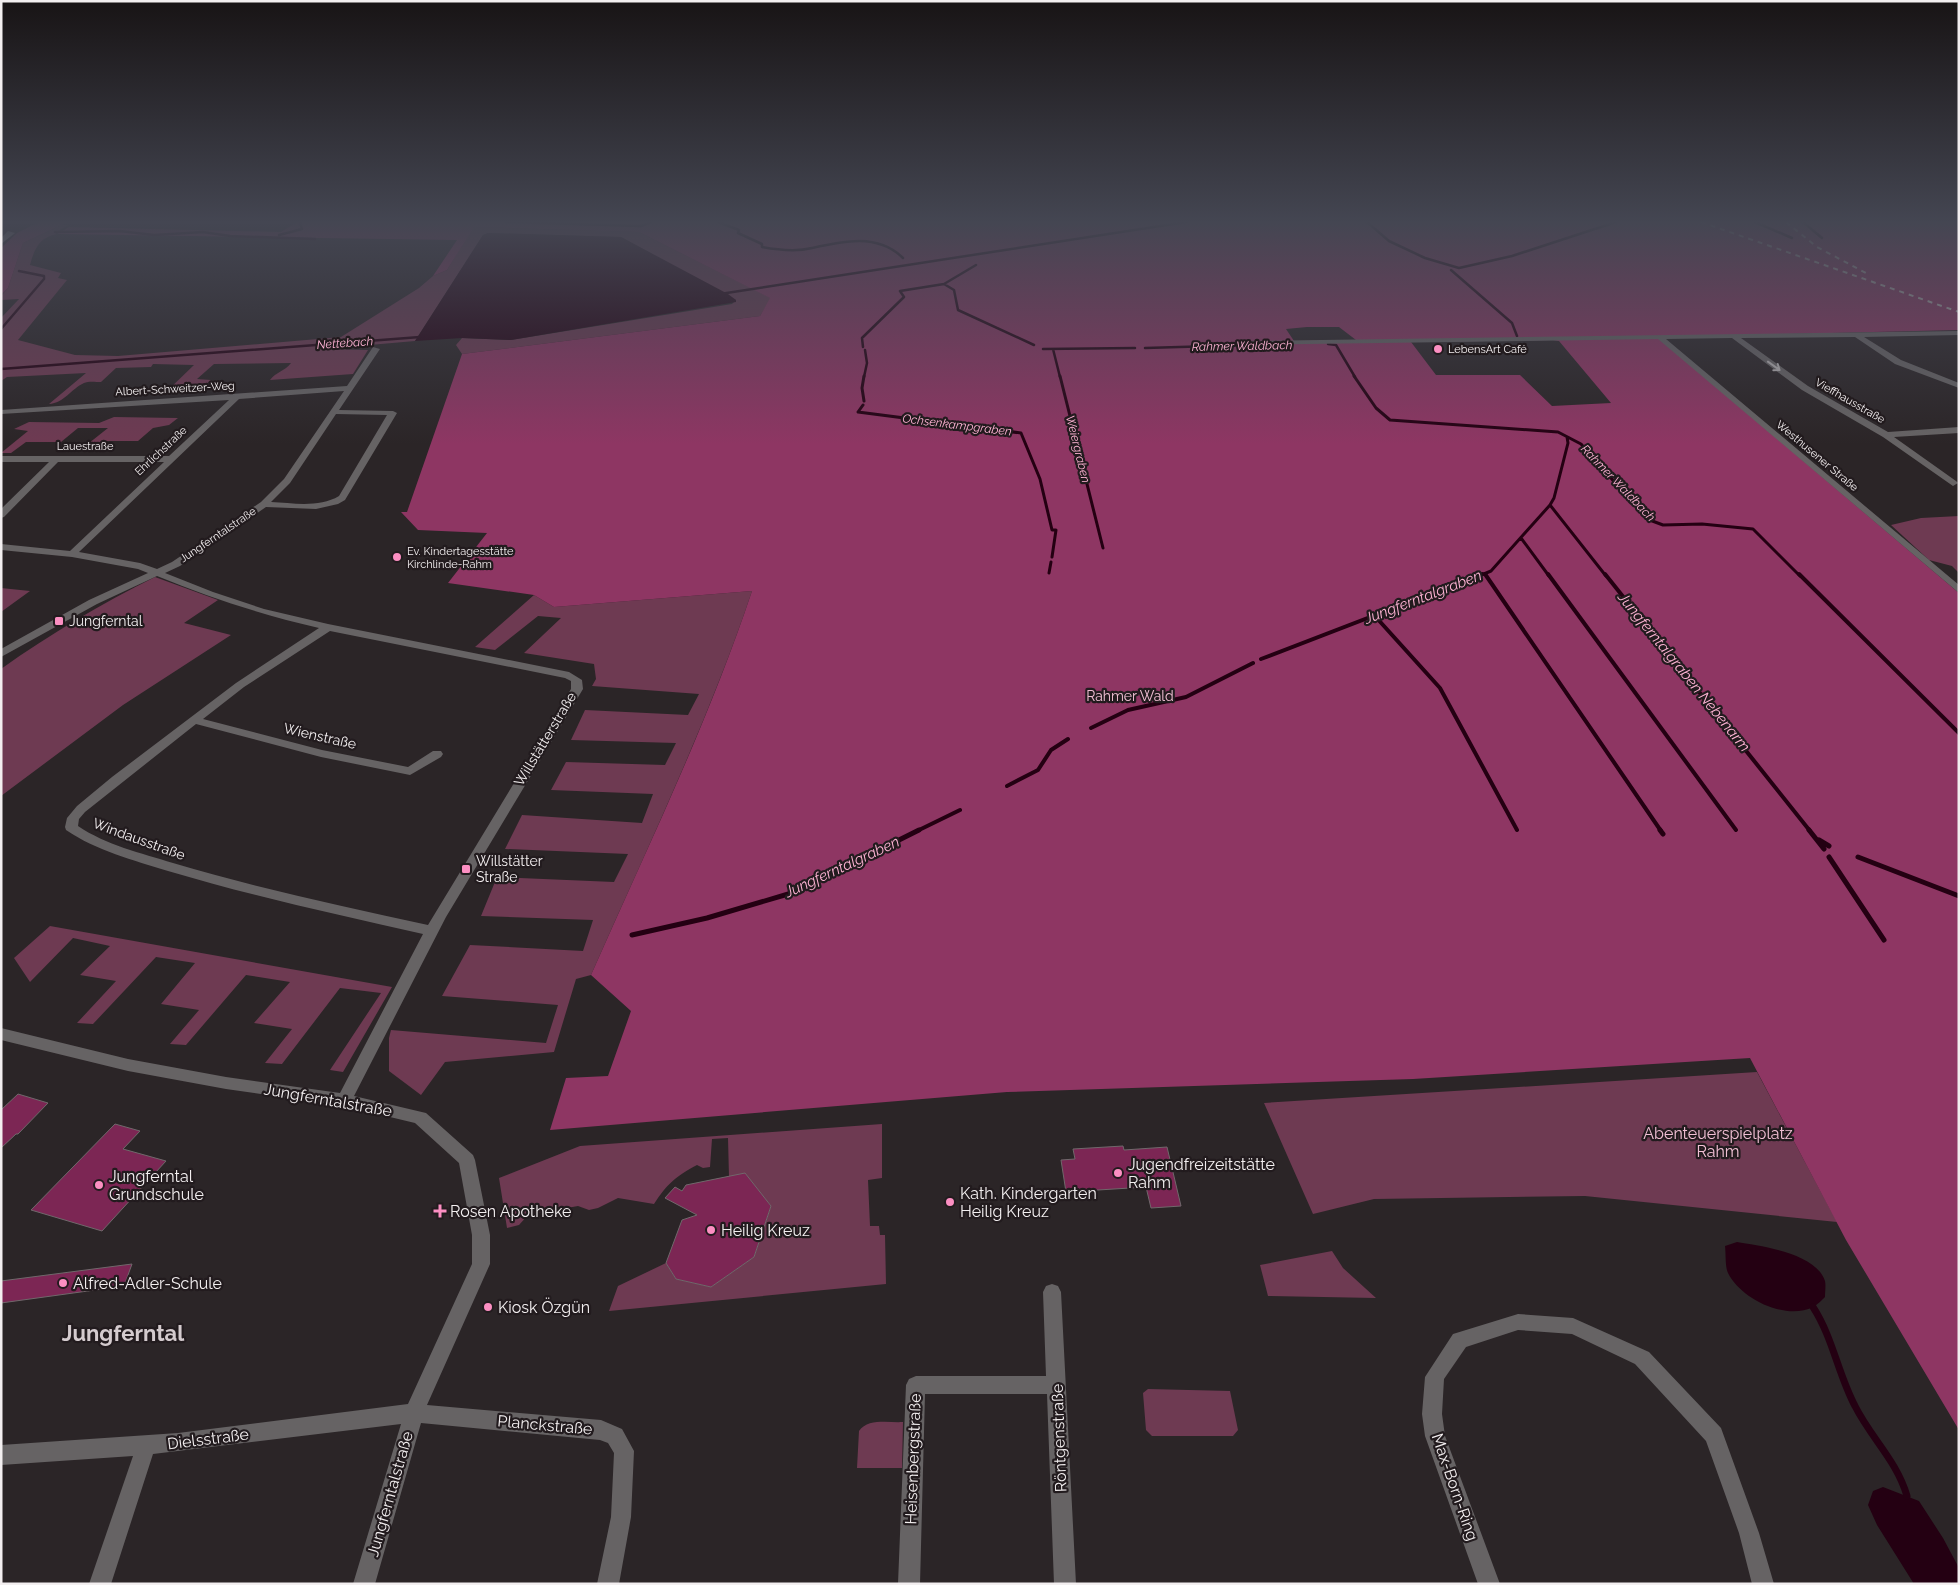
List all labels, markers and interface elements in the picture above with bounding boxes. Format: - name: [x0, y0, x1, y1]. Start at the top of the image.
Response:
- water label: Nettebach: [316, 334, 374, 352]
- water label: Rahmer Waldbach: [1192, 338, 1293, 354]
- marker: LebensArt Café: [1432, 343, 1444, 355]
- place label: LebensArt Café: [1448, 343, 1527, 356]
- one-way arrow: [1767, 361, 1781, 371]
- street label: Vieffhausstraße: [1813, 376, 1888, 426]
- street label: Albert-Schweitzer-Weg: [115, 379, 235, 399]
- water label: Ochsenkampgraben: [902, 411, 1013, 439]
- water label: Weiergraben: [1063, 414, 1093, 484]
- street label: Westhusener Straße: [1773, 418, 1861, 494]
- street label: Ehrlichstraße: [132, 423, 190, 478]
- street label: Lauestraße: [57, 440, 114, 453]
- water label: Rahmer Waldbach: [1578, 442, 1658, 524]
- street label: Jungferntalstraße: [177, 504, 259, 565]
- place label: Ev. Kindertagesstätte Kirchlinde-Rahm: [407, 545, 514, 571]
- marker: Ev. Kindertagesstätte Kirchlinde-Rahm: [391, 551, 403, 563]
- water label: Jungferntalgraben: [1361, 566, 1484, 628]
- water label: Jungferntalgraben Nebenarm: [1613, 588, 1754, 755]
- place label: Jungferntal: [69, 613, 143, 629]
- marker: Jungferntal: [53, 615, 65, 627]
- park label: Rahmer Wald: [1086, 688, 1174, 704]
- street label: Willstätterstraße: [511, 689, 579, 789]
- street label: Wienstraße: [282, 720, 358, 752]
- street label: Windausstraße: [91, 815, 187, 863]
- water label: Jungferntalgraben: [781, 833, 902, 902]
- place label: Willstätter Straße: [476, 853, 543, 885]
- marker: Willstätter Straße: [460, 863, 472, 875]
- street label: Jungferntalstraße: [263, 1079, 393, 1121]
- park label: Abenteuerspielplatz Rahm: [1643, 1124, 1793, 1161]
- place label: Jugendfreizeitstätte Rahm: [1128, 1155, 1275, 1192]
- place label: Jungferntal Grundschule: [109, 1167, 204, 1204]
- marker: Jugendfreizeitstätte Rahm: [1112, 1167, 1124, 1179]
- marker: Jungferntal Grundschule: [93, 1179, 105, 1191]
- place label: Kath. Kindergarten Heilig Kreuz: [960, 1184, 1097, 1221]
- marker: Kath. Kindergarten Heilig Kreuz: [944, 1196, 956, 1208]
- place label: Rosen Apotheke: [450, 1202, 571, 1221]
- marker: Rosen Apotheke: [434, 1205, 446, 1217]
- place label: Heilig Kreuz: [721, 1221, 810, 1240]
- marker: Heilig Kreuz: [705, 1224, 717, 1236]
- place label: Alfred-Adler-Schule: [73, 1274, 222, 1293]
- marker: Alfred-Adler-Schule: [57, 1277, 69, 1289]
- place label: Kiosk Özgün: [498, 1297, 590, 1317]
- marker: Kiosk Özgün: [482, 1301, 494, 1313]
- district label: Jungferntal: [62, 1320, 185, 1346]
- street label: Röntgenstraße: [1048, 1383, 1070, 1493]
- street label: Heisenbergstraße: [901, 1393, 925, 1525]
- street label: Planckstraße: [497, 1411, 593, 1439]
- street label: Dielsstraße: [166, 1425, 250, 1453]
- street label: Jungferntalstraße: [363, 1429, 417, 1559]
- street label: Max-Born-Ring: [1428, 1431, 1482, 1543]

